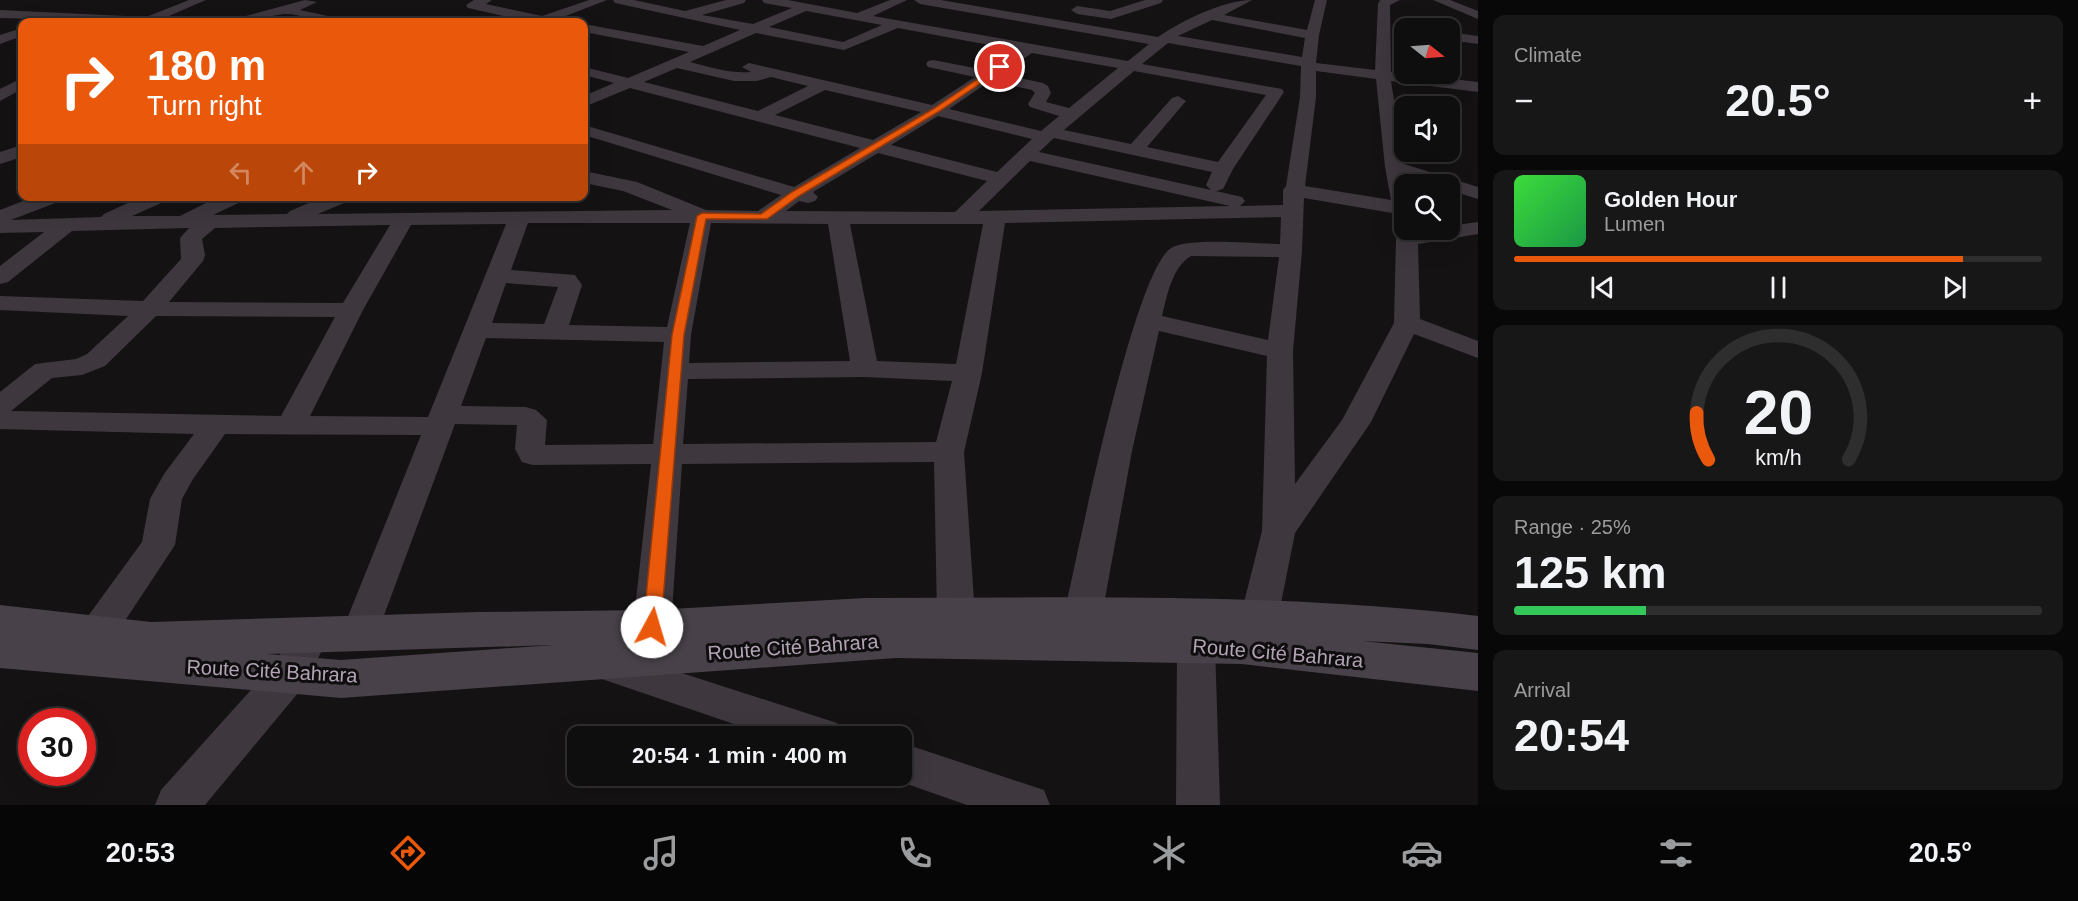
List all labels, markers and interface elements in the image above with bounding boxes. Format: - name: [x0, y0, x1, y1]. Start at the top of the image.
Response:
- north arrow: [1394, 18, 1460, 84]
- map controls: [1394, 18, 1460, 240]
- pin: [974, 41, 1025, 92]
- icon: right: [48, 42, 126, 120]
- text: 180 m: [147, 42, 266, 89]
- text: Climate: [1514, 44, 1582, 66]
- icon: arrive: [983, 50, 1016, 83]
- text: 20.5°: [1725, 75, 1831, 126]
- text: −: [1514, 82, 1533, 119]
- text: +: [2023, 82, 2042, 119]
- text: Turn right: [147, 91, 262, 121]
- button: sound: [1394, 96, 1460, 162]
- icon: left: [224, 156, 257, 189]
- icon: ahead: [287, 156, 320, 189]
- icon: right: [350, 156, 383, 189]
- button: search: [1394, 174, 1460, 240]
- text: Golden Hour: [1604, 187, 1737, 212]
- text: Lumen: [1604, 213, 1665, 235]
- icon: previous: [1586, 271, 1619, 304]
- icon: pause: [1762, 271, 1795, 304]
- icon: next: [1938, 271, 1971, 304]
- text: 20: [1743, 378, 1813, 447]
- text: km/h: [1755, 446, 1801, 470]
- text: Range · 25%: [1514, 516, 1631, 538]
- text: 125 km: [1514, 547, 1667, 598]
- position arrow: [620, 595, 684, 659]
- street label: Route Cité Bahrara: [707, 630, 880, 664]
- street label: Route Cité Bahrara: [1192, 635, 1365, 671]
- street label: Route Cité Bahrara: [186, 656, 359, 687]
- text: Arrival: [1514, 679, 1571, 701]
- speed limit sign: 30: [18, 708, 96, 786]
- text: 20:54: [1514, 710, 1629, 761]
- text: 20:54 · 1 min · 400 m: [632, 743, 847, 768]
- icon: directions: [387, 832, 429, 874]
- icon: music: [640, 832, 682, 874]
- icon: phone: [894, 832, 936, 874]
- icon: climate: [1148, 832, 1190, 874]
- icon: car: [1401, 832, 1443, 874]
- icon: filters: [1655, 832, 1697, 874]
- text: 20:53: [106, 838, 175, 868]
- text: 20.5°: [1909, 838, 1972, 868]

